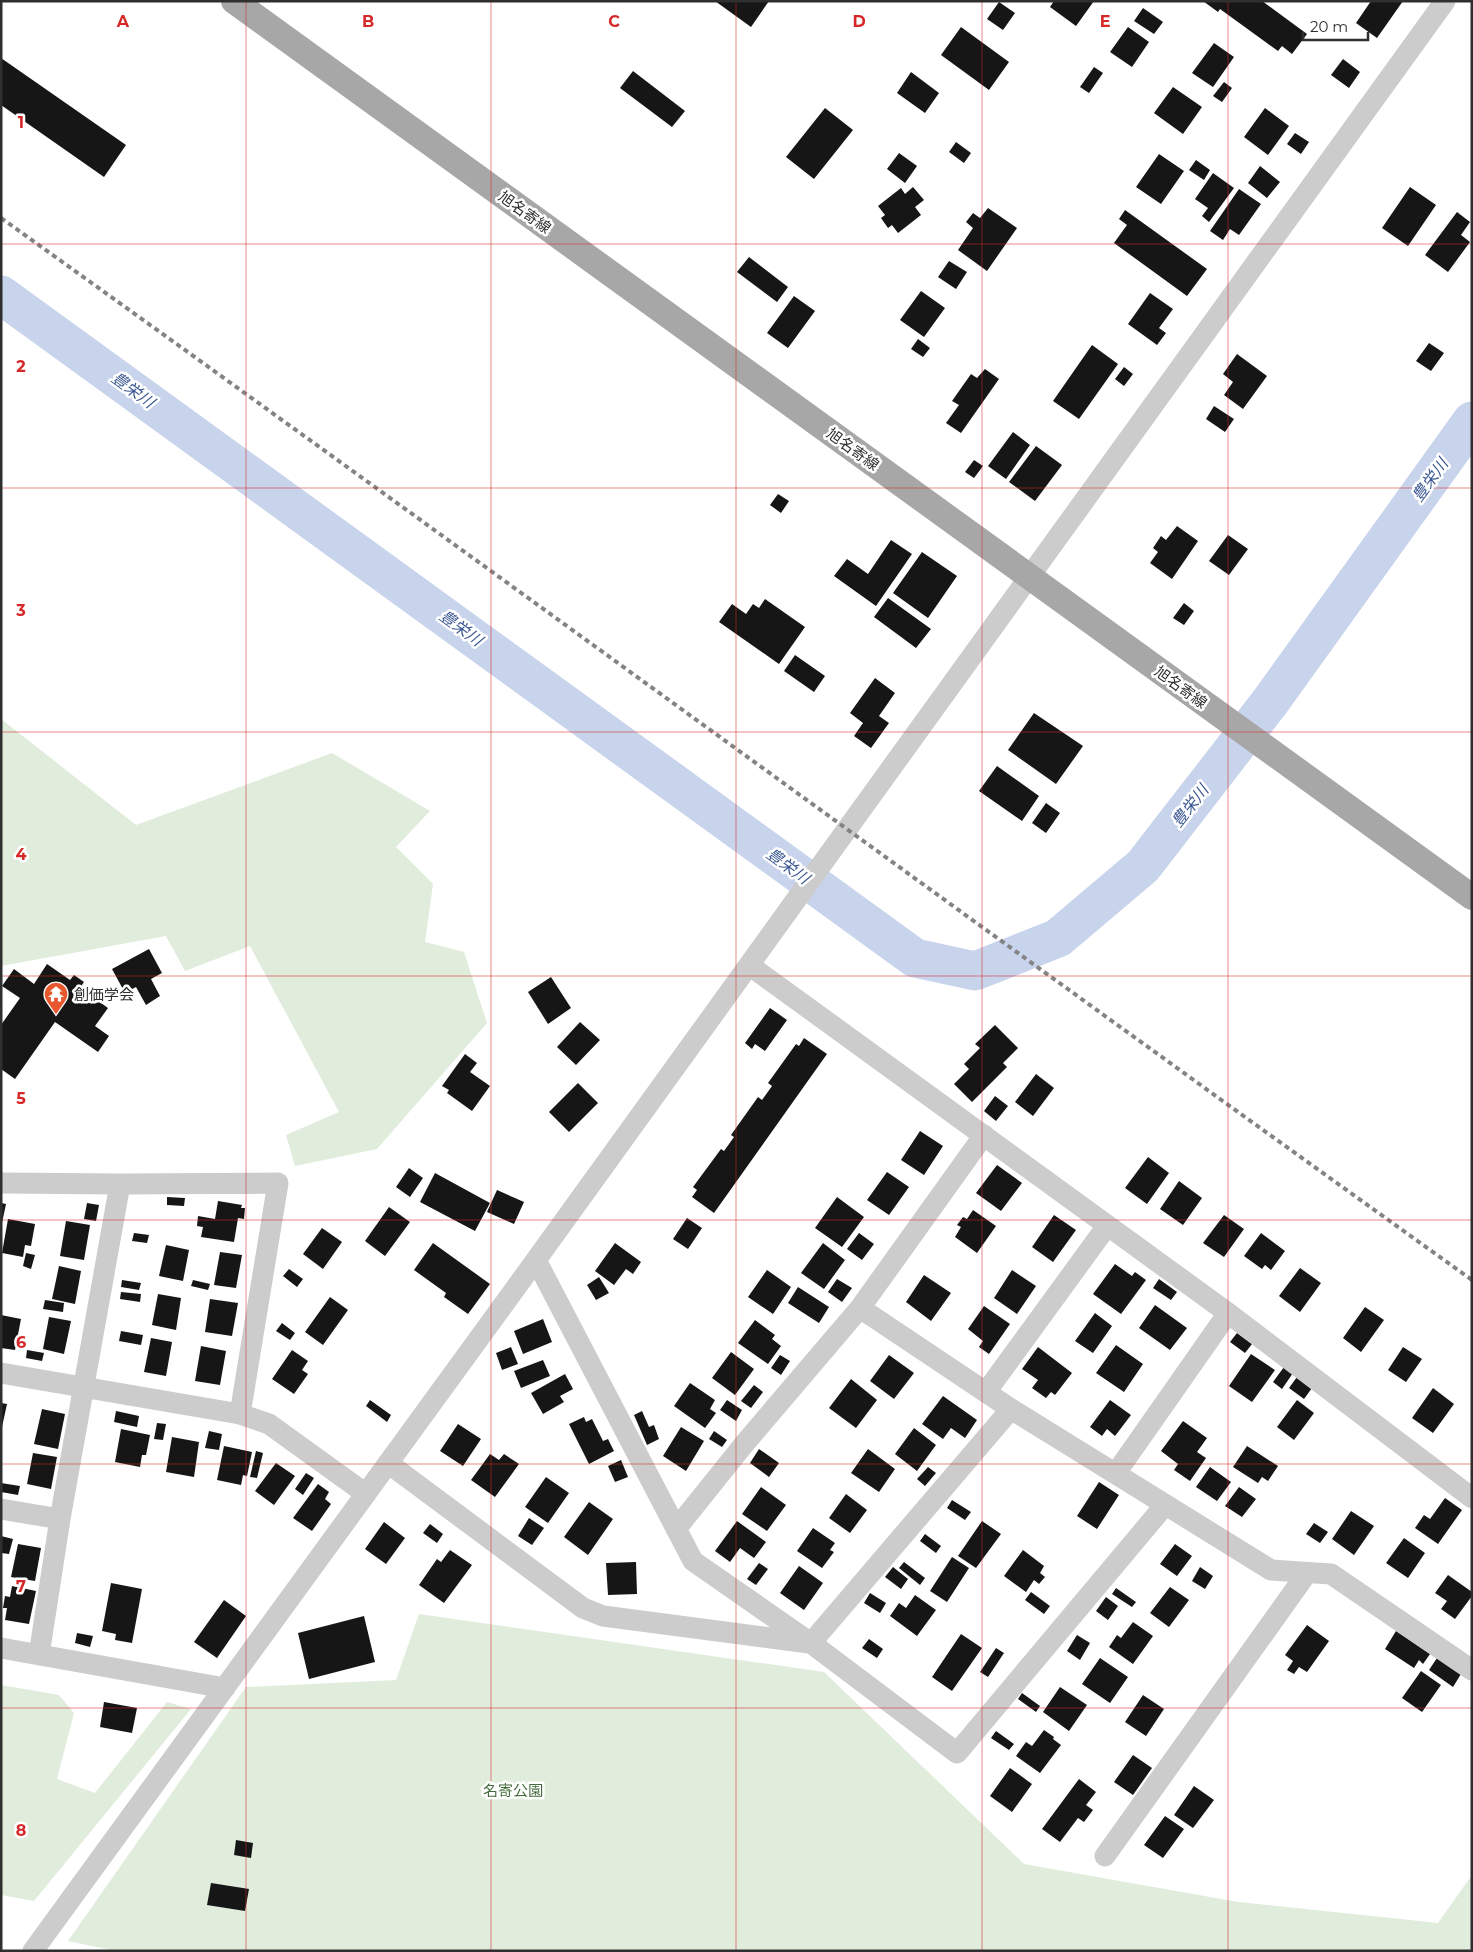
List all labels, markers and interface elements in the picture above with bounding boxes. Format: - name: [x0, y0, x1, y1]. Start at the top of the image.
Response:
- scale bar: [1303, 10, 1368, 42]
- text: A: [116, 12, 130, 31]
- text: B: [362, 12, 374, 31]
- text: C: [608, 12, 620, 31]
- text: D: [852, 12, 866, 31]
- text: E: [1100, 12, 1110, 31]
- text: 20 m: [1310, 17, 1348, 36]
- text: 1: [18, 113, 24, 132]
- street label: 旭名寄線: [495, 187, 555, 237]
- text: 2: [16, 357, 26, 376]
- water label: 豊栄川: [108, 368, 160, 413]
- street label: 旭名寄線: [823, 424, 883, 474]
- water label: 豊栄川: [1408, 453, 1453, 505]
- text: 3: [15, 601, 26, 620]
- water label: 豊栄川: [436, 606, 488, 651]
- street label: 旭名寄線: [1151, 662, 1211, 712]
- water label: 豊栄川: [1168, 780, 1213, 831]
- water label: 豊栄川: [763, 844, 815, 889]
- text: 4: [15, 845, 27, 864]
- temple icon: 創価学会: [43, 981, 69, 1015]
- place label: 創価学会: [74, 985, 134, 1004]
- text: 5: [16, 1089, 26, 1108]
- text: 6: [16, 1333, 26, 1352]
- text: 7: [16, 1577, 26, 1596]
- park label: 名寄公園: [483, 1781, 543, 1800]
- text: 8: [16, 1821, 26, 1840]

